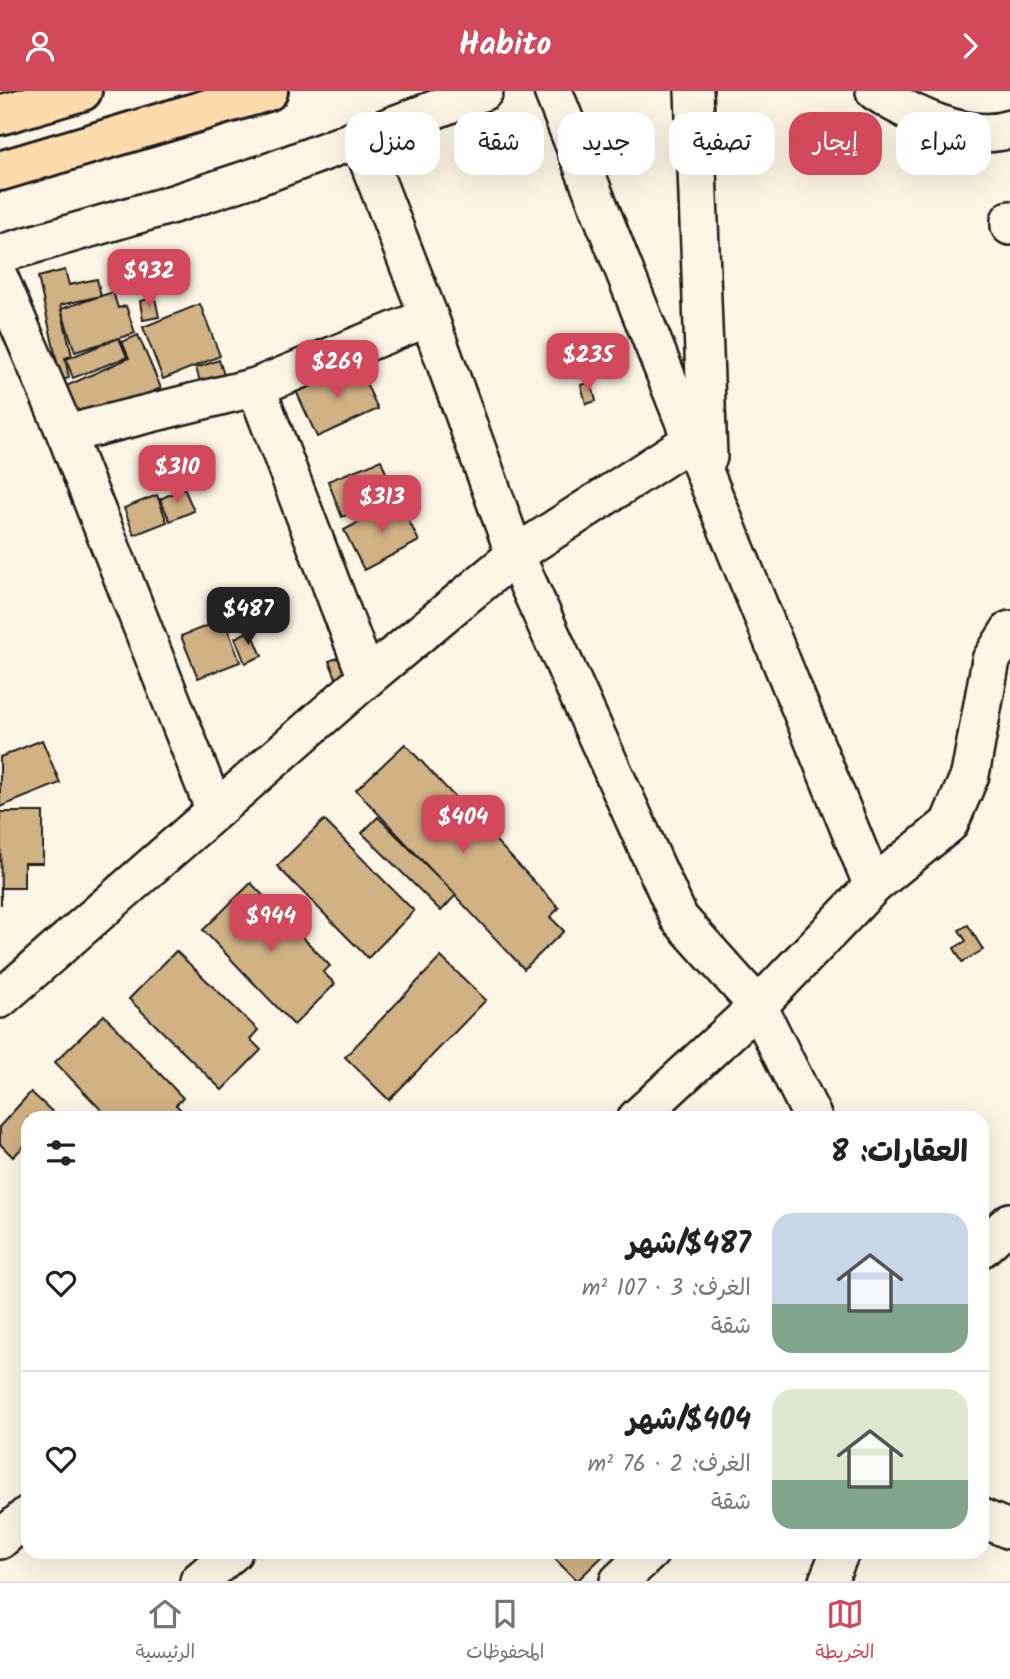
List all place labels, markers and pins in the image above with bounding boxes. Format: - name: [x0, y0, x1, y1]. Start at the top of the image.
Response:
- pin: $932: [108, 249, 190, 309]
- pin: $235: [547, 334, 629, 393]
- pin: $269: [296, 341, 378, 400]
- pin: $310: [136, 445, 218, 505]
- pin: $313: [341, 475, 423, 535]
- pin: $487: [207, 587, 289, 647]
- pin: $404: [422, 795, 504, 855]
- pin: $944: [230, 895, 312, 954]

